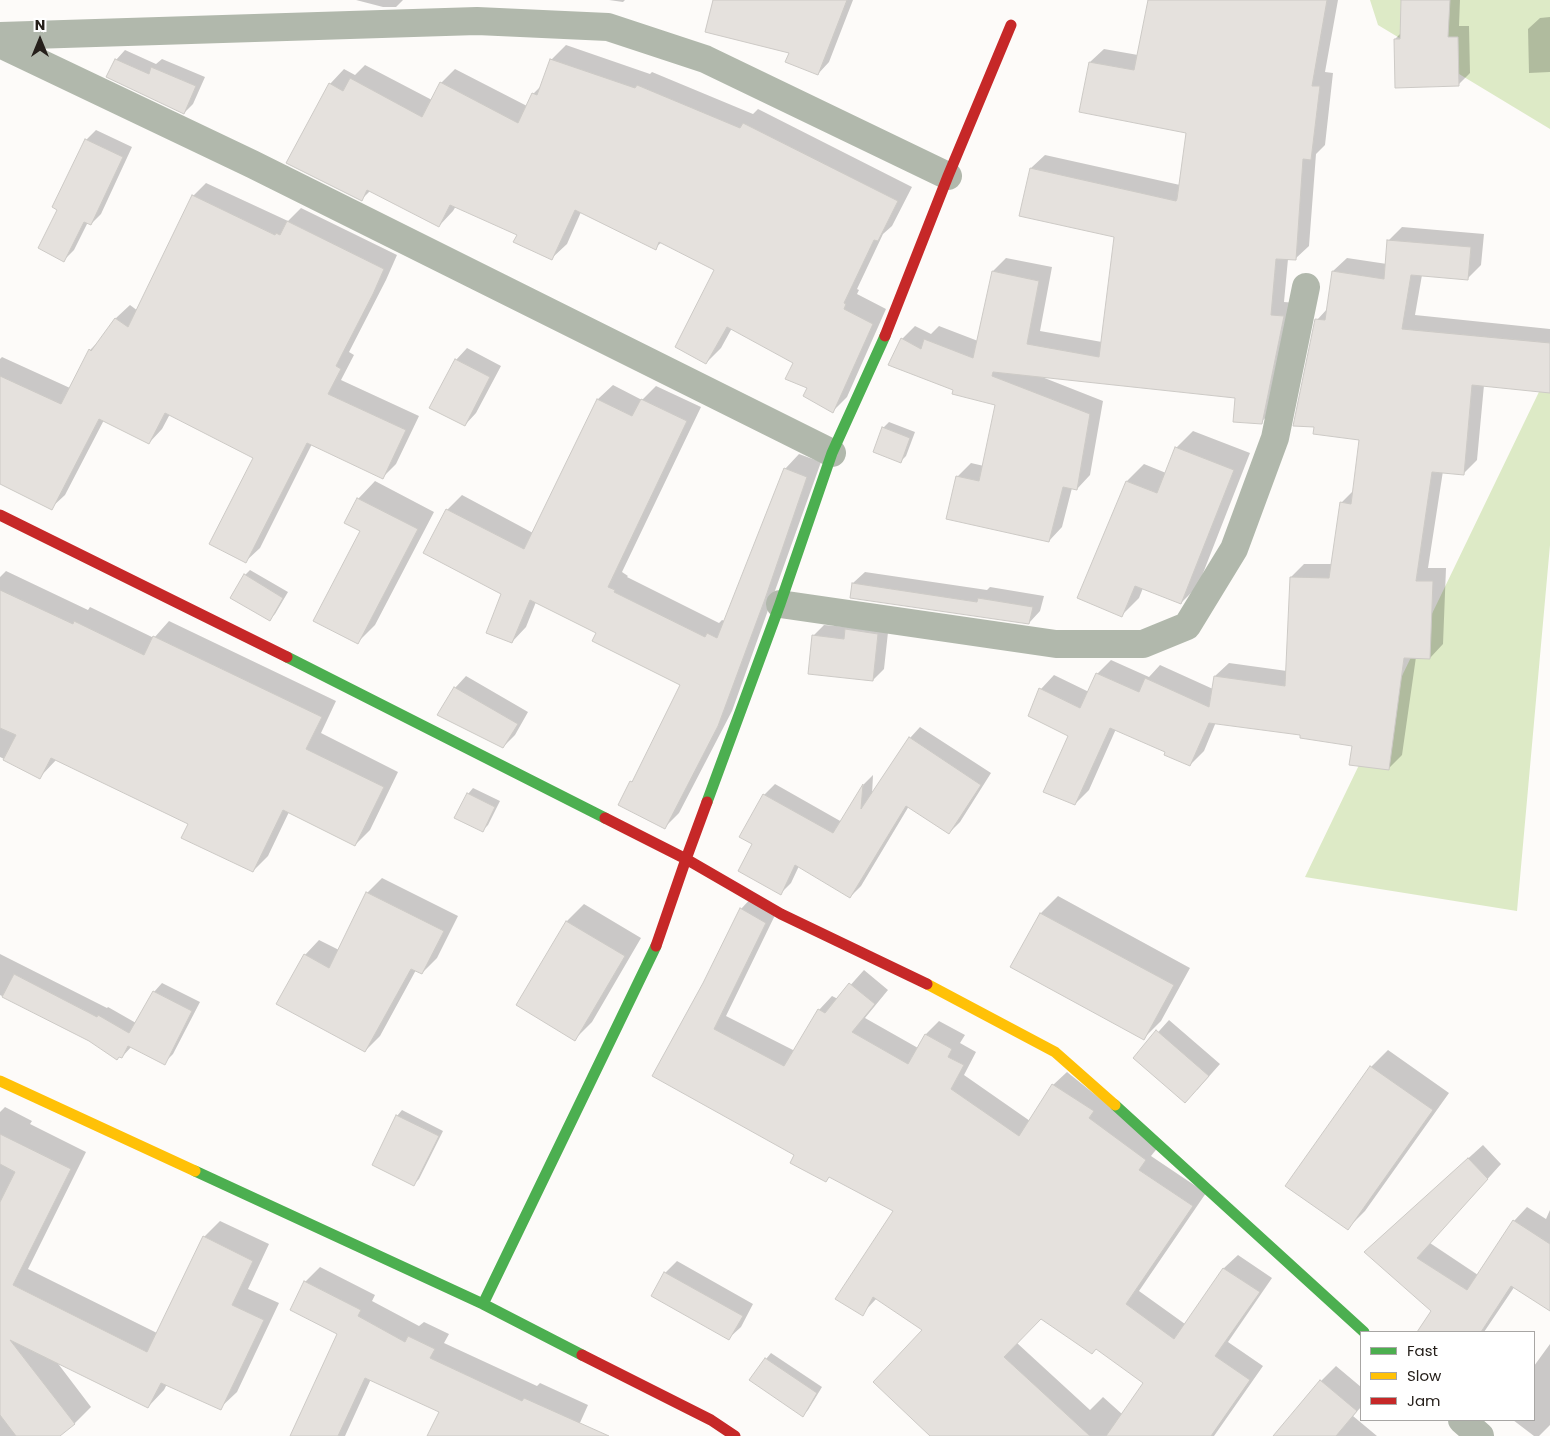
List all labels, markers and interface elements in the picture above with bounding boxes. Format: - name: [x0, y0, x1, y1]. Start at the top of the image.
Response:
- north arrow: [15, 15, 65, 65]
- text: N: [35, 15, 45, 35]
- legend: [1360, 1331, 1535, 1421]
- text: Fast: [1407, 1340, 1438, 1361]
- text: Slow: [1407, 1365, 1441, 1386]
- text: Jam: [1407, 1390, 1441, 1411]

